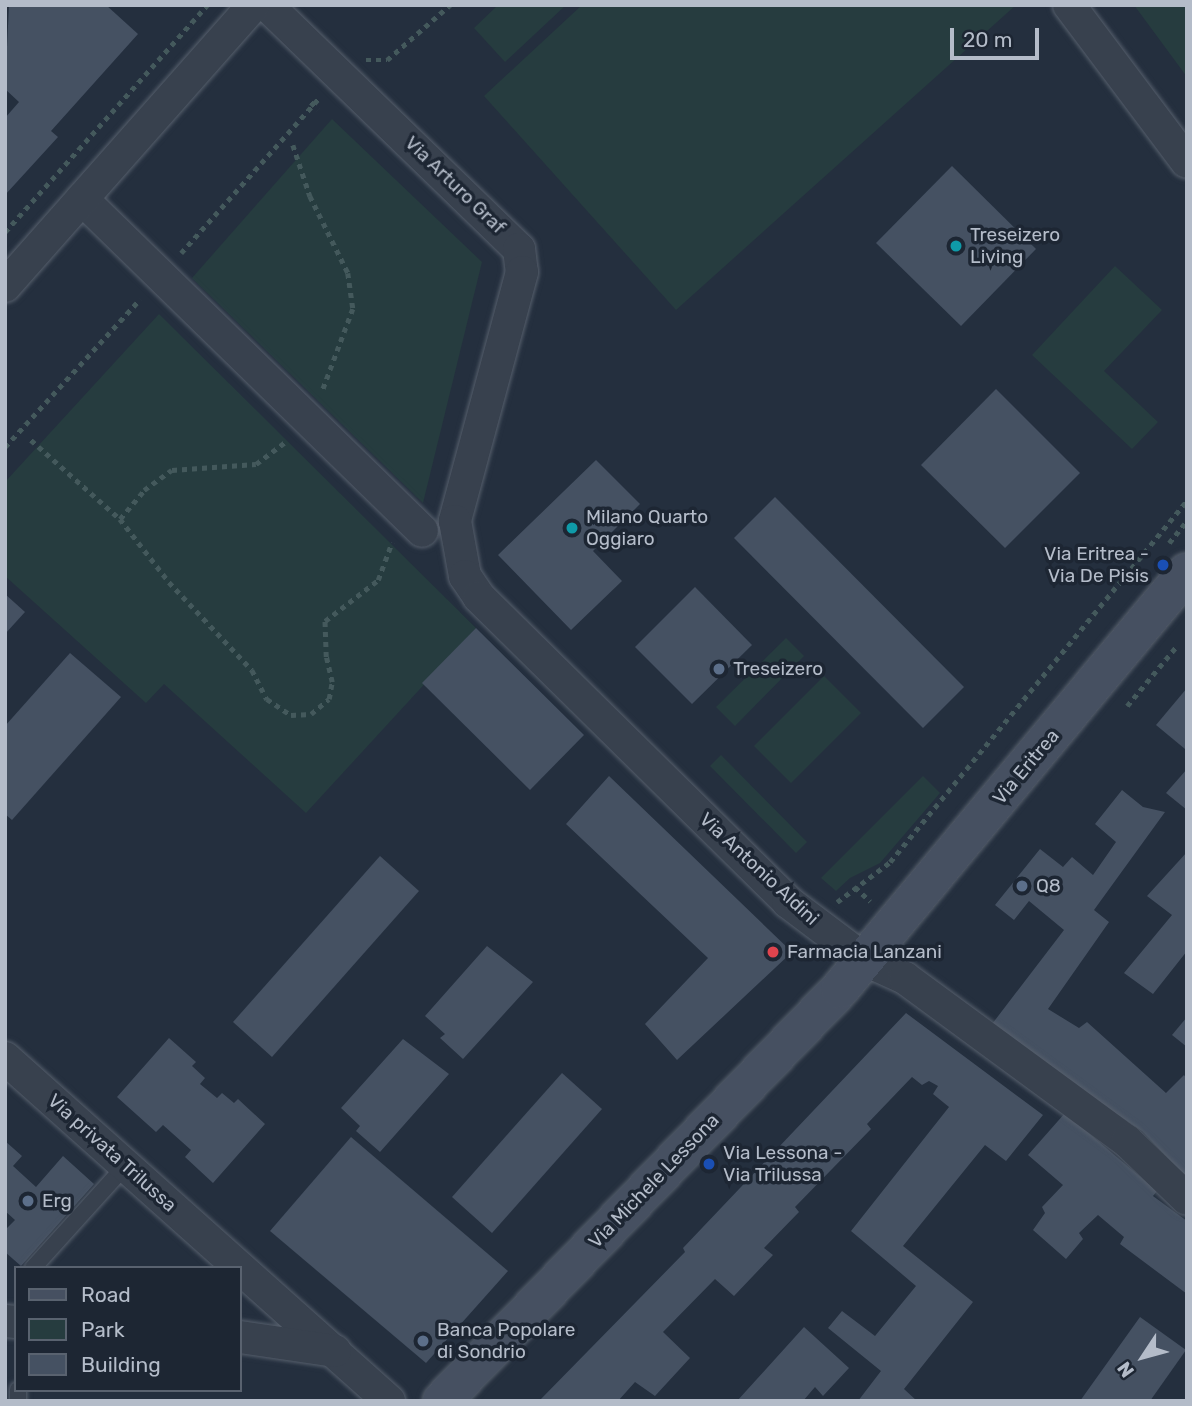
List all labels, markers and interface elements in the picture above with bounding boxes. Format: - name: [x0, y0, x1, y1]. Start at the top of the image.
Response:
- scale bar: [954, 14, 1043, 58]
- text: 20 m: [963, 27, 1012, 52]
- street label: Via Arturo Graf: [400, 131, 510, 239]
- place label: Treseizero Living: [970, 224, 1060, 268]
- marker: Treseizero Living: [948, 238, 964, 254]
- place label: Milano Quarto Oggiaro: [586, 506, 708, 550]
- marker: Milano Quarto Oggiaro: [564, 520, 580, 536]
- place label: Via Eritrea - Via De Pisis: [1044, 543, 1149, 587]
- marker: Via Eritrea - Via De Pisis: [1155, 557, 1171, 573]
- place label: Treseizero: [733, 658, 823, 680]
- marker: Treseizero: [711, 661, 727, 677]
- street label: Via Eritrea: [988, 725, 1064, 809]
- street label: Via Antonio Aldini: [694, 808, 824, 930]
- place label: Q8: [1036, 875, 1061, 897]
- marker: Q8: [1014, 878, 1030, 894]
- place label: Farmacia Lanzani: [787, 941, 942, 963]
- marker: Farmacia Lanzani: [765, 944, 781, 960]
- street label: Via privata Trilussa: [43, 1089, 181, 1217]
- street label: Via Michele Lessona: [584, 1109, 724, 1253]
- place label: Via Lessona - Via Trilussa: [723, 1142, 842, 1186]
- marker: Via Lessona - Via Trilussa: [701, 1156, 717, 1172]
- place label: Erg: [42, 1190, 72, 1212]
- marker: Erg: [20, 1193, 36, 1209]
- legend: [14, 1266, 242, 1392]
- text: Road: [81, 1282, 131, 1307]
- text: Park: [81, 1317, 125, 1342]
- place label: Banca Popolare di Sondrio: [437, 1319, 575, 1363]
- north arrow: [1108, 1322, 1178, 1392]
- marker: Banca Popolare di Sondrio: [415, 1333, 431, 1349]
- text: Building: [81, 1352, 161, 1377]
- text: N: [1112, 1357, 1139, 1382]

